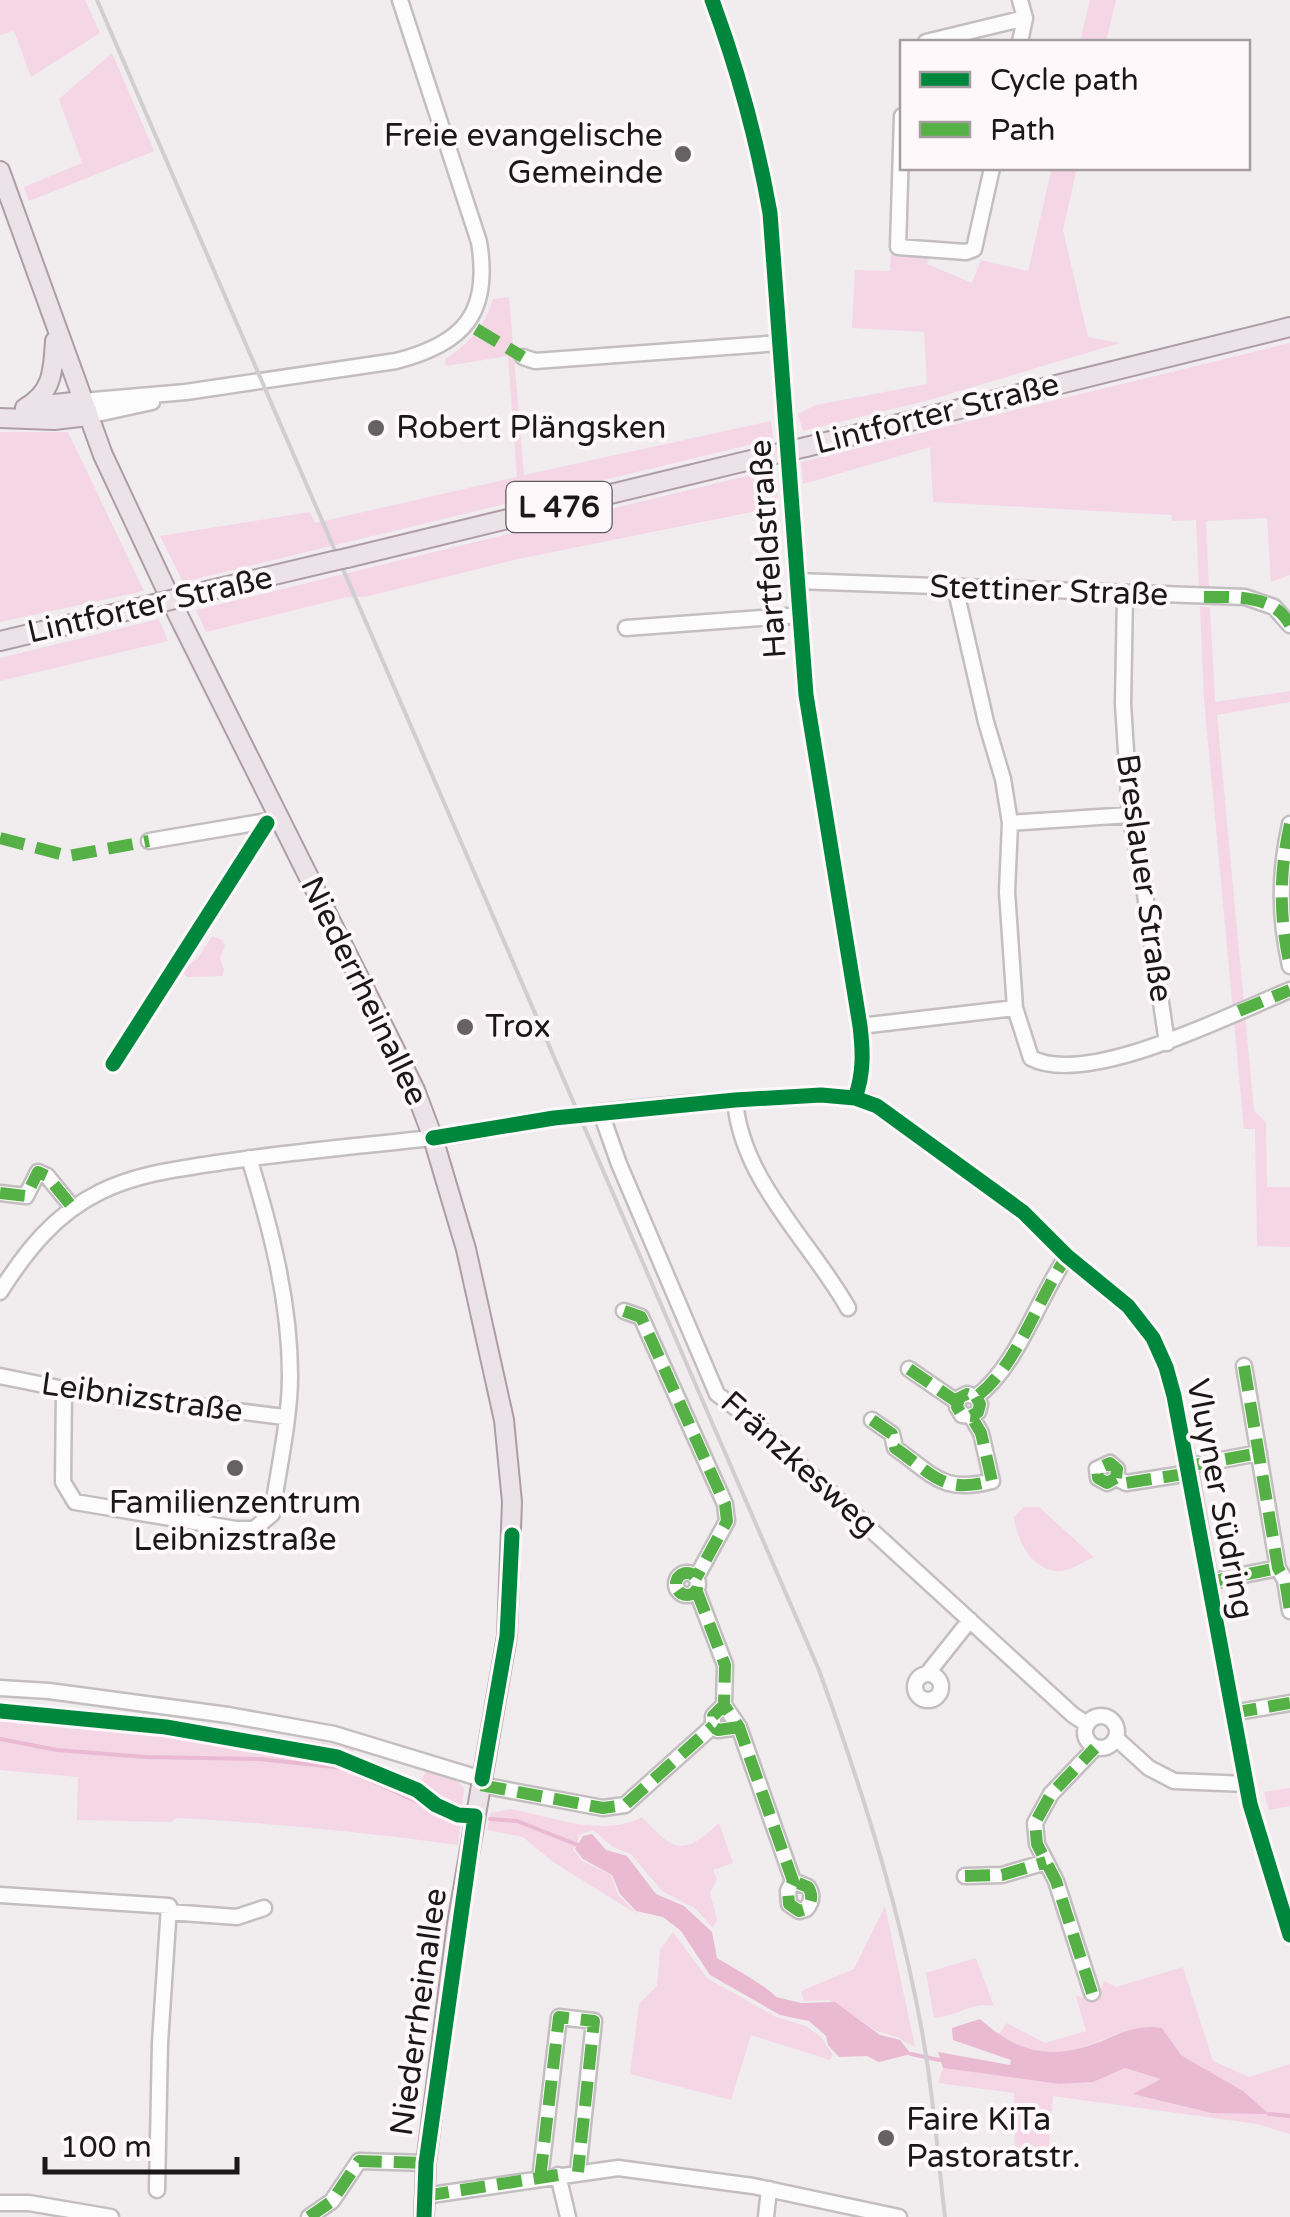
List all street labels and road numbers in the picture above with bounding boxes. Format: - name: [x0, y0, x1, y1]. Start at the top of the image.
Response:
- street label: Lintforter Straße: [811, 365, 1063, 463]
- street label: Hartfeldstraße: [741, 438, 795, 660]
- road number: L 476: [506, 482, 612, 532]
- street label: Lintforter Straße: [24, 558, 276, 652]
- street label: Stettiner Straße: [929, 568, 1169, 614]
- street label: Breslauer Straße: [1108, 751, 1180, 1005]
- street label: Niederrheinallee: [292, 871, 436, 1111]
- street label: Leibnizstraße: [39, 1365, 245, 1431]
- street label: Vluyner Südring: [1178, 1376, 1262, 1622]
- street label: Fränzkesweg: [713, 1384, 885, 1544]
- street label: Niederrheinallee: [383, 1886, 455, 2138]

